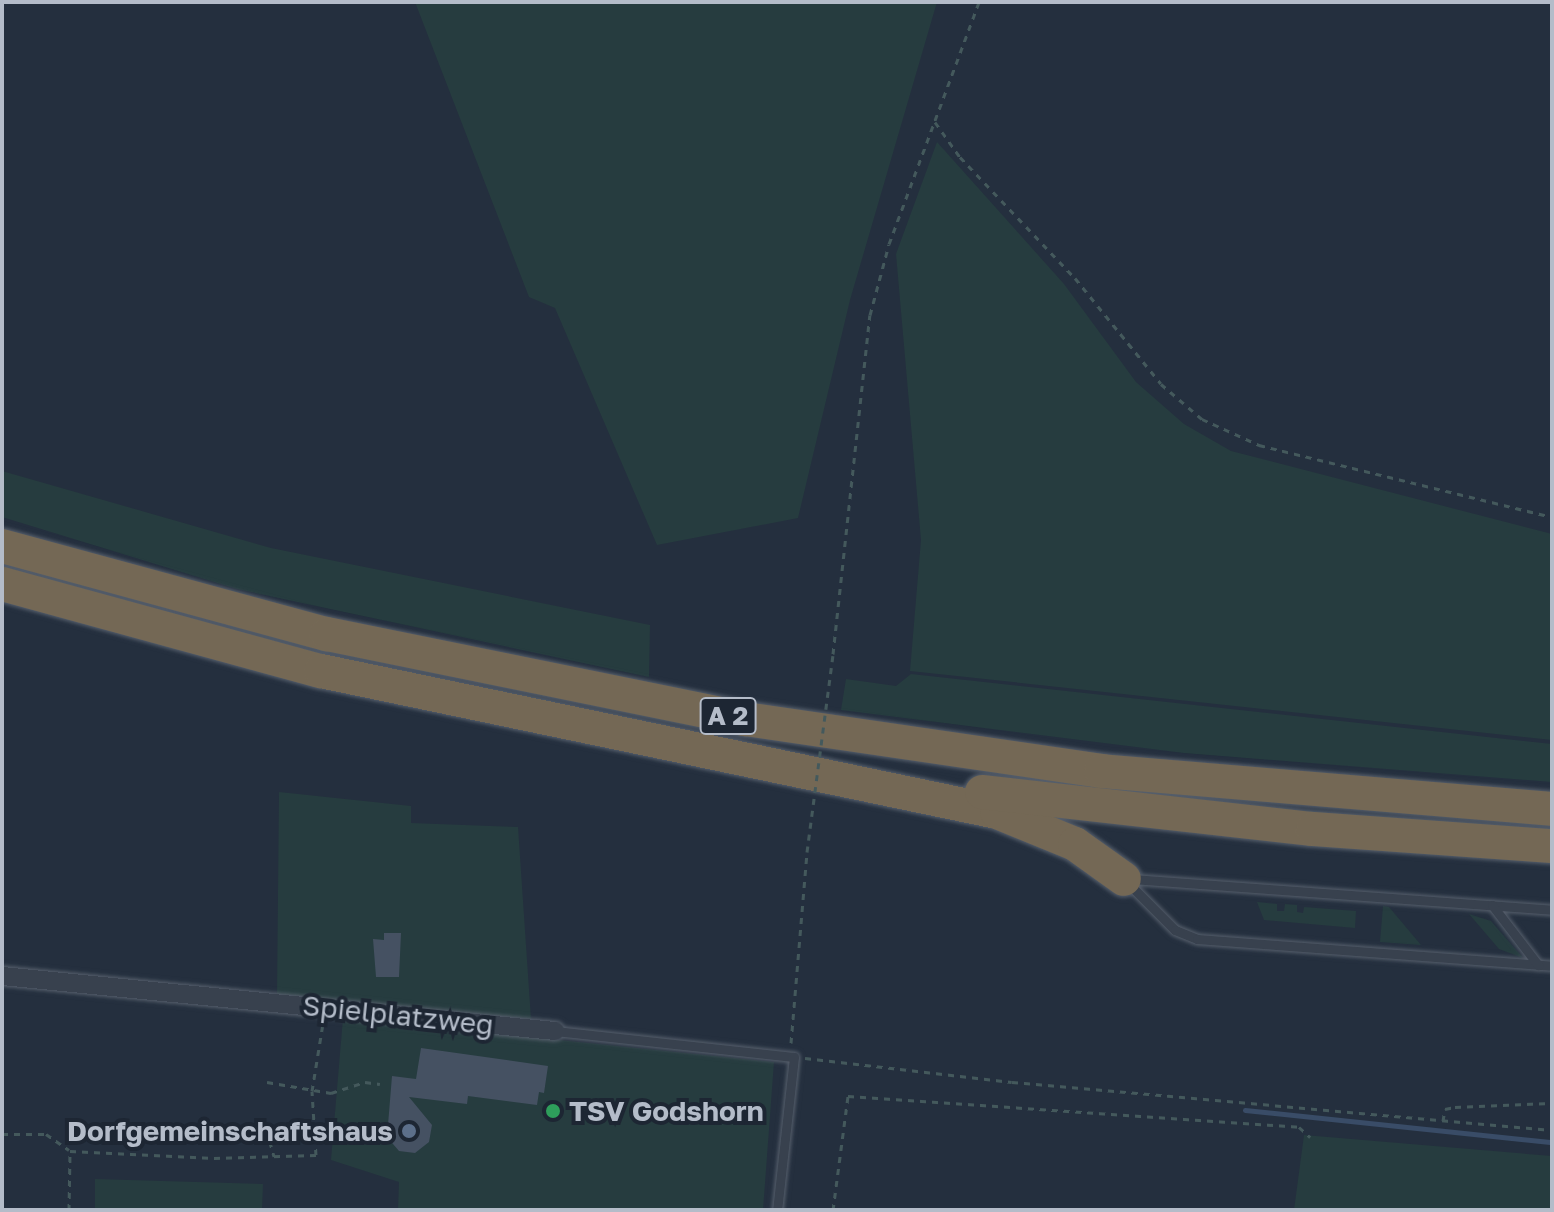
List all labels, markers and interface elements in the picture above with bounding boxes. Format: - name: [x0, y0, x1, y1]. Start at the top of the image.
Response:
- road number: A 2: [698, 694, 758, 738]
- street label: Spielplatzweg: [301, 988, 495, 1042]
- place label: TSV Godshorn: [569, 1094, 764, 1128]
- marker: TSV Godshorn: [544, 1102, 562, 1120]
- place label: Dorfgemeinschaftshaus: [67, 1114, 393, 1148]
- marker: Dorfgemeinschaftshaus: [400, 1122, 418, 1140]

